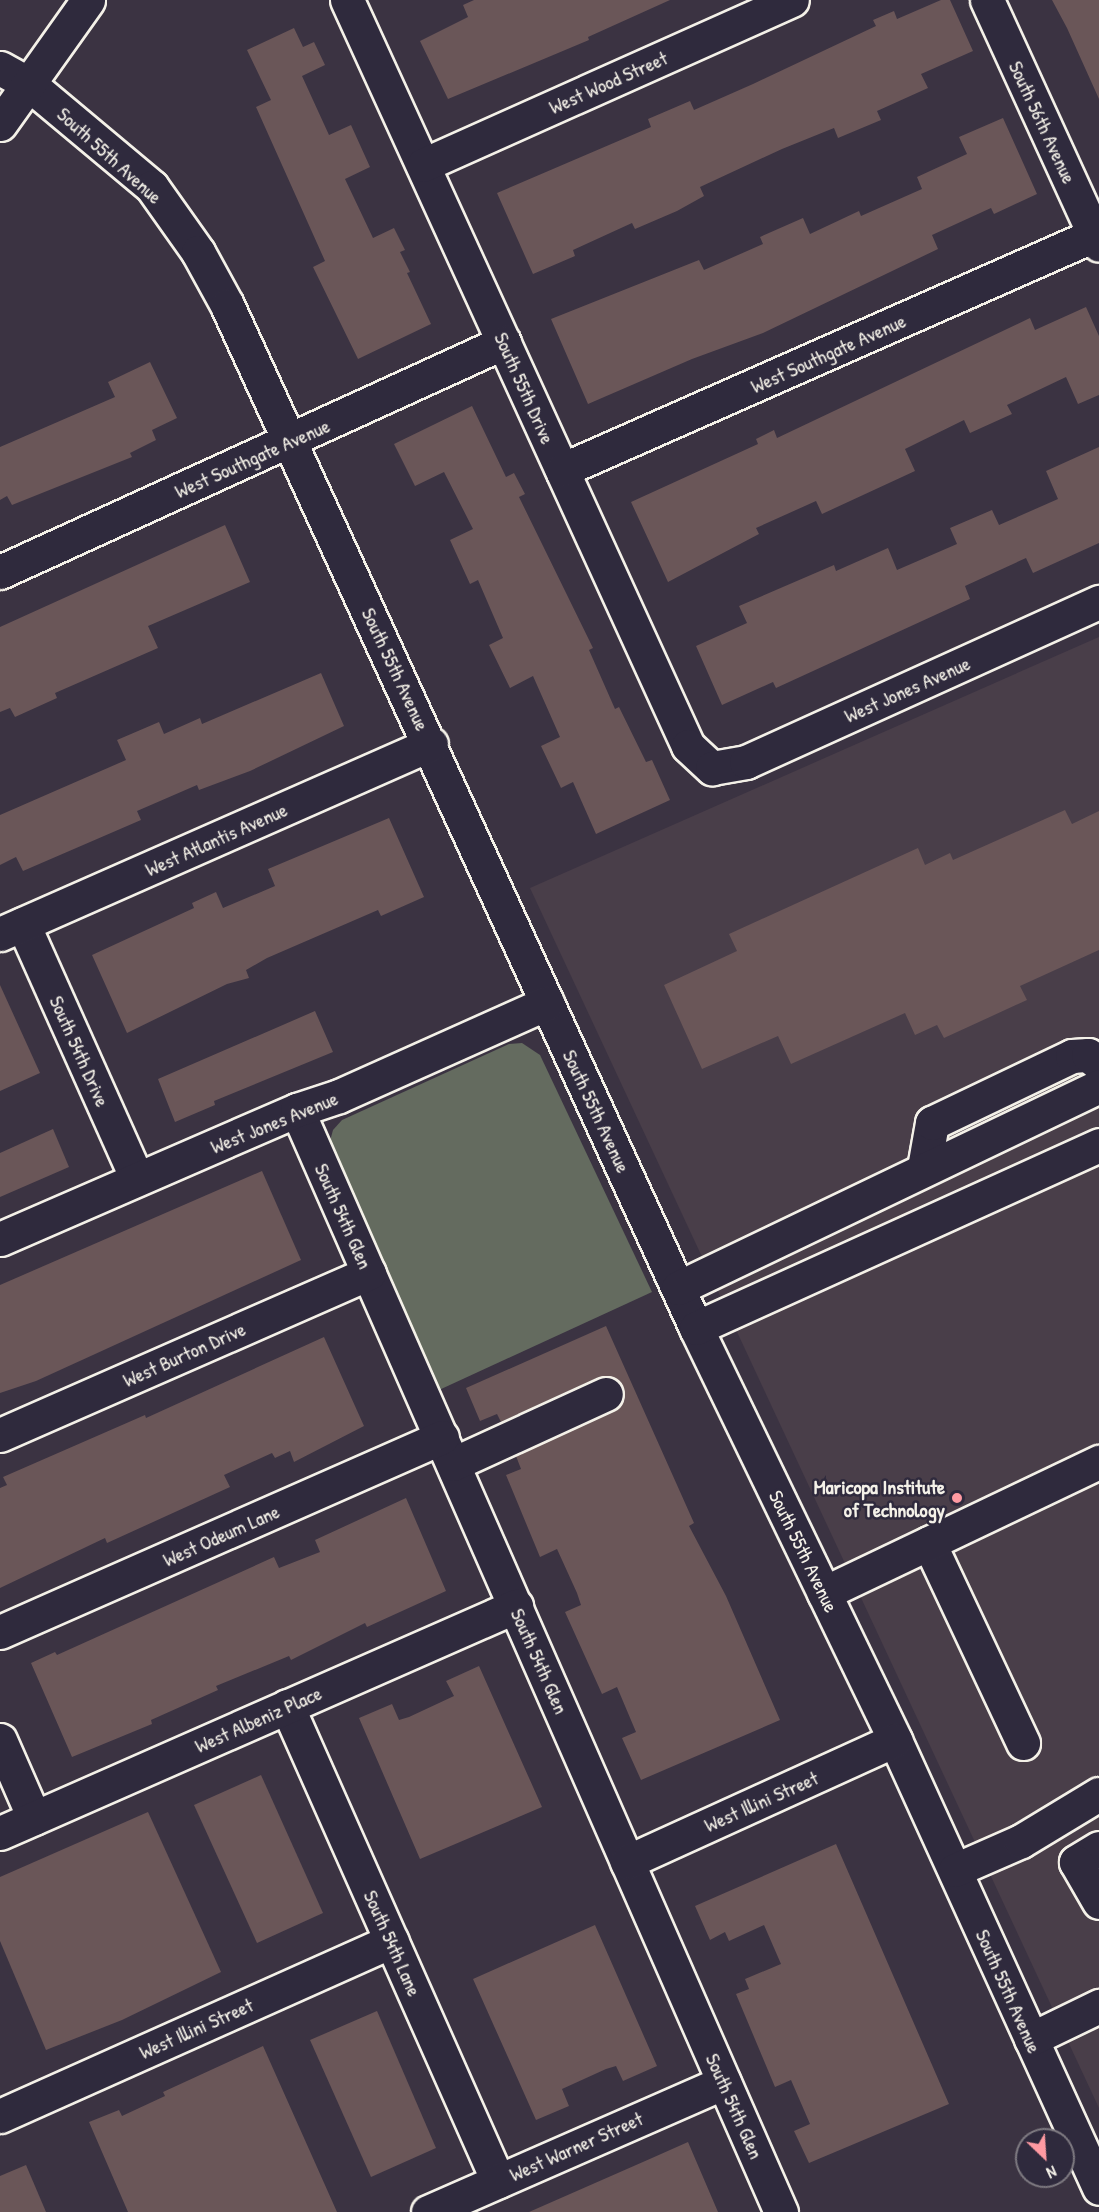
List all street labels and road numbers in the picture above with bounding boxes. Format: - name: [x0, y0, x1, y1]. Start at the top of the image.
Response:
- street label: West Wood Street: [545, 45, 671, 119]
- street label: South 56th Avenue: [1004, 57, 1082, 187]
- street label: South 55th Avenue: [53, 102, 167, 208]
- street label: West Southgate Avenue: [747, 308, 909, 398]
- street label: South 55th Drive: [490, 329, 560, 447]
- street label: West Southgate Avenue: [171, 413, 333, 503]
- street label: South 55th Avenue: [357, 604, 435, 734]
- street label: West Jones Avenue: [840, 651, 974, 727]
- street label: West Atlantis Avenue: [141, 797, 291, 881]
- street label: South 54th Drive: [45, 992, 115, 1110]
- street label: South 55th Avenue: [558, 1046, 636, 1176]
- street label: West Jones Avenue: [207, 1086, 341, 1158]
- street label: South 54th Glen: [310, 1160, 378, 1272]
- street label: West Burton Drive: [119, 1316, 249, 1392]
- street label: South 55th Avenue: [764, 1486, 844, 1616]
- street label: West Odeum Lane: [159, 1499, 283, 1571]
- street label: South 54th Glen: [506, 1605, 574, 1717]
- street label: West Albeniz Place: [191, 1680, 325, 1758]
- street label: West Illini Street: [700, 1765, 822, 1837]
- street label: South 54th Lane: [359, 1886, 427, 2000]
- street label: South 55th Avenue: [971, 1926, 1047, 2056]
- street label: West Illini Street: [135, 1992, 257, 2064]
- street label: South 54th Glen: [701, 2050, 769, 2162]
- street label: West Warner Street: [506, 2106, 646, 2186]

